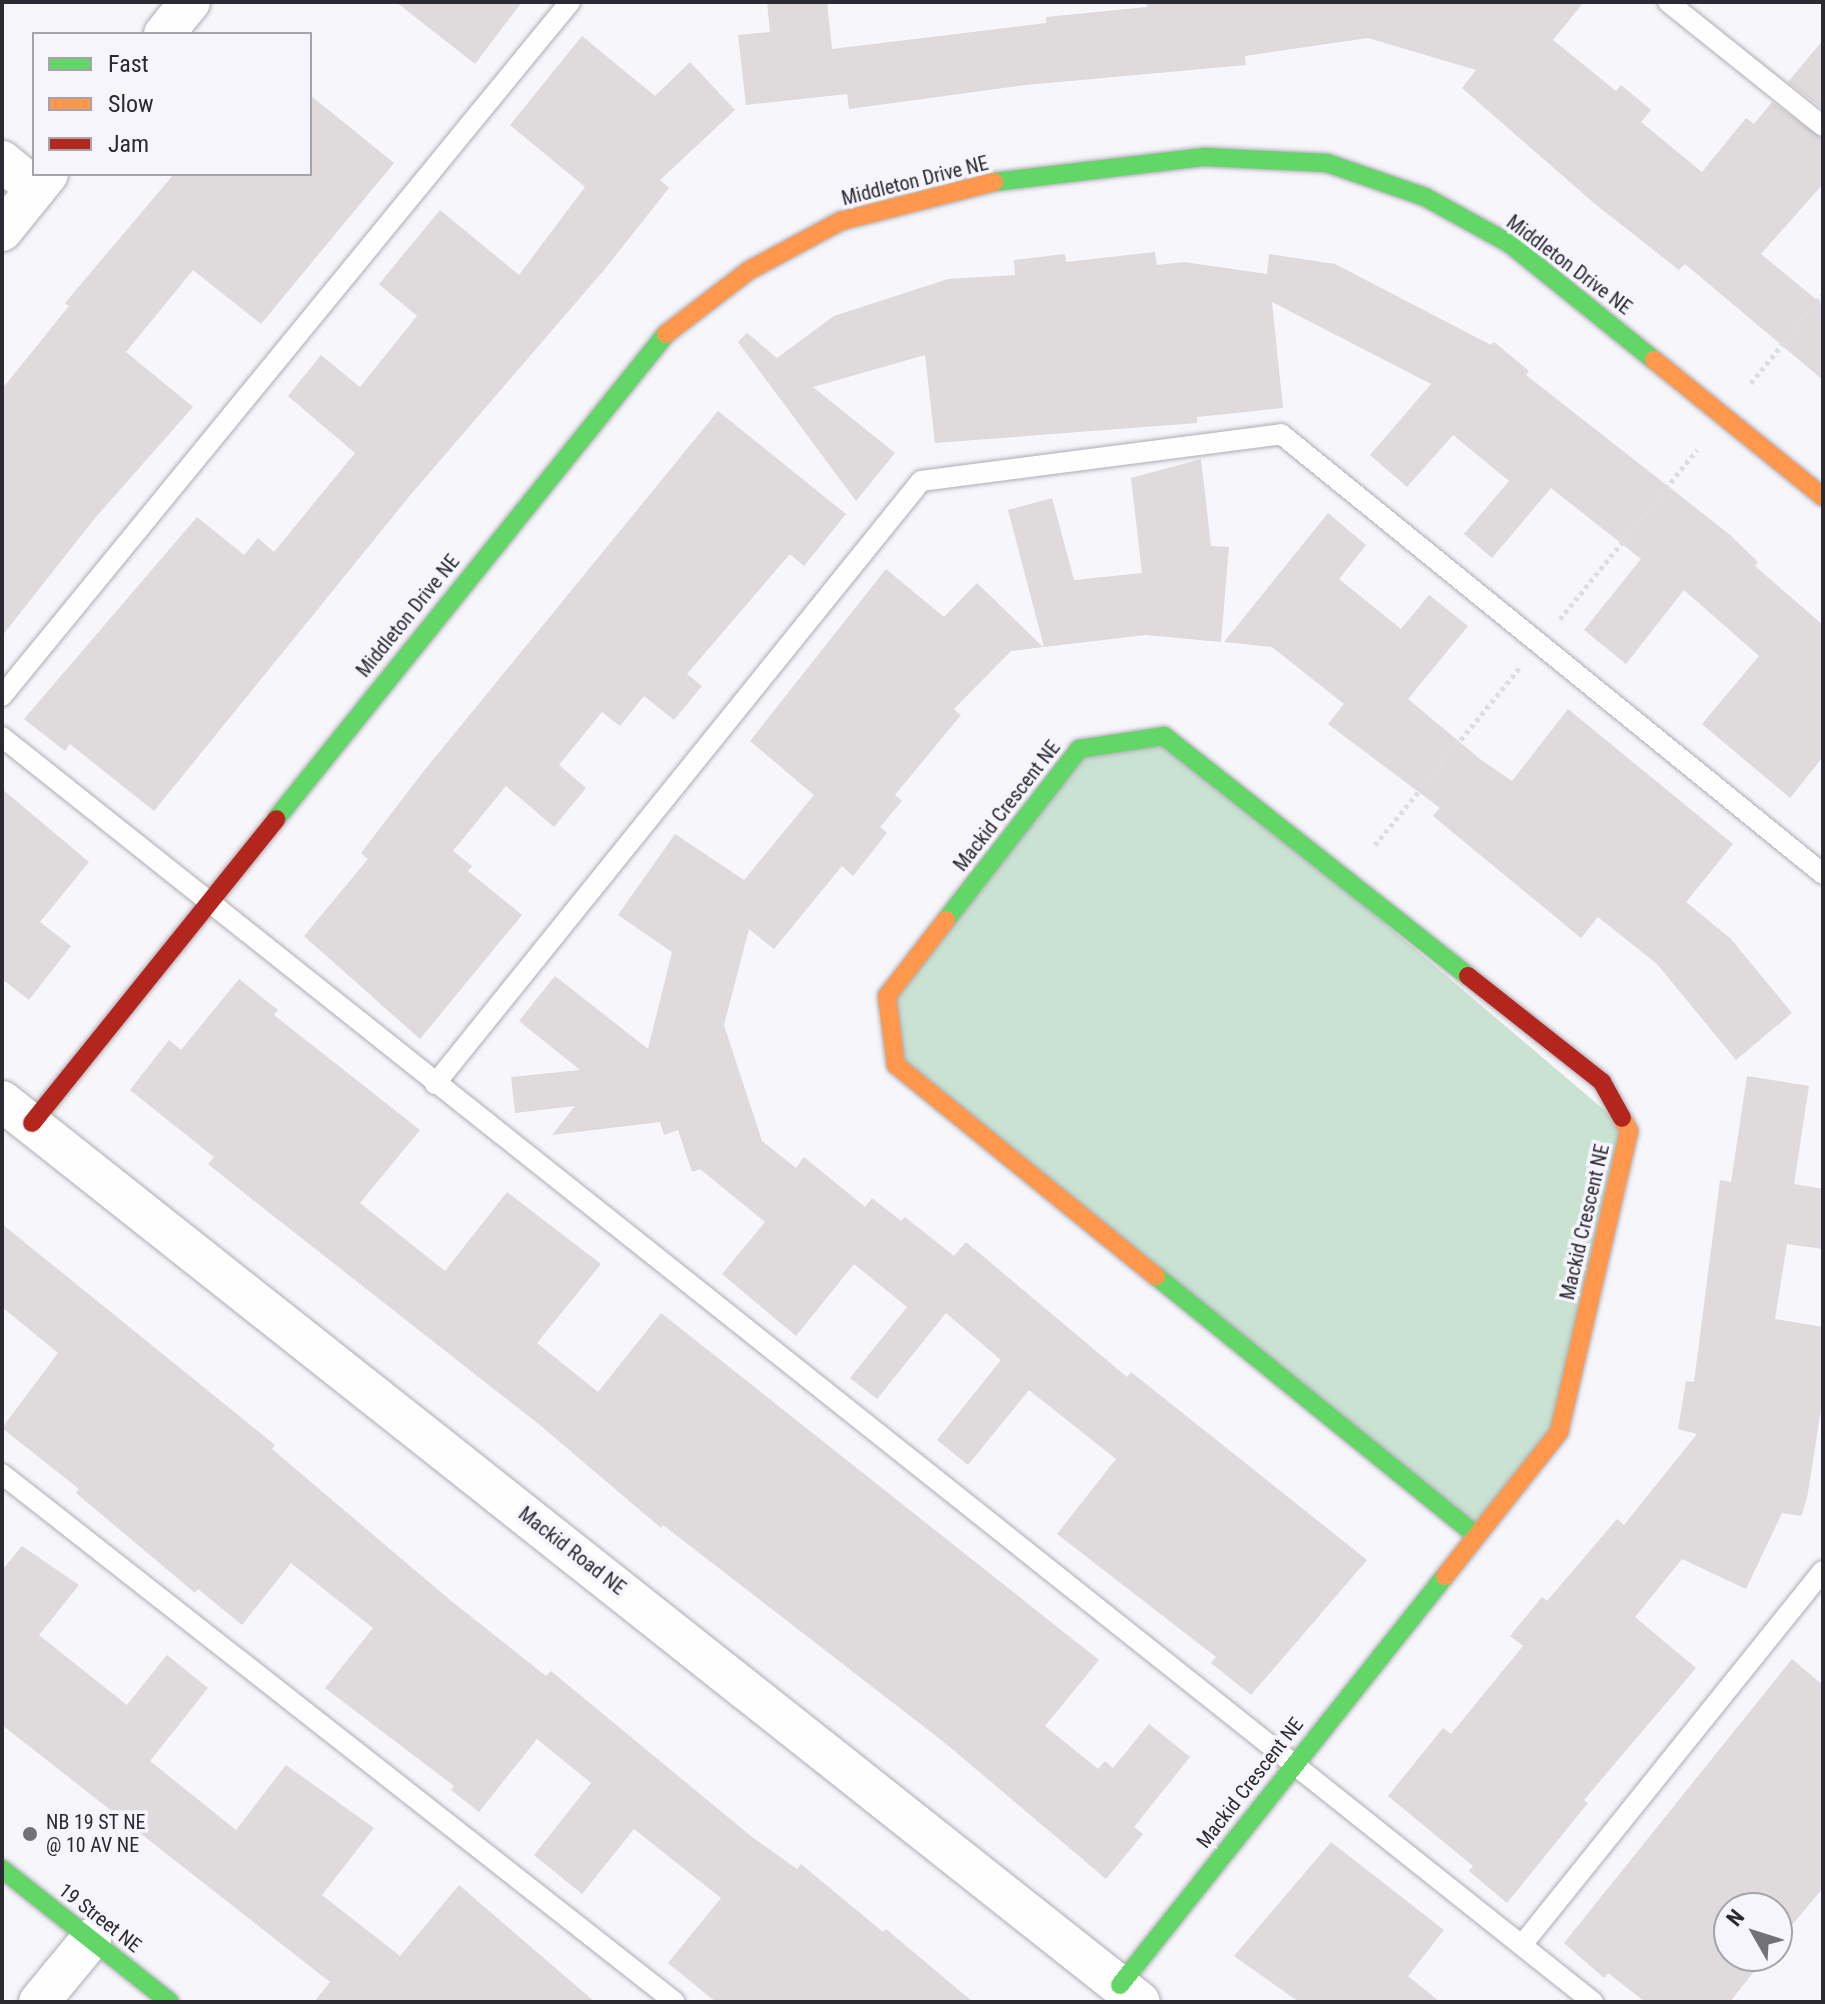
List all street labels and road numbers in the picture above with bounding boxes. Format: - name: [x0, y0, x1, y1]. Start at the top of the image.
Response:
- street label: Middleton Drive NE: [839, 151, 991, 211]
- street label: Middleton Drive NE: [1502, 210, 1636, 320]
- street label: Middleton Drive NE: [351, 550, 465, 682]
- street label: Mackid Crescent NE: [949, 736, 1065, 876]
- street label: Mackid Crescent NE: [1555, 1142, 1615, 1302]
- street label: Mackid Road NE: [514, 1502, 630, 1600]
- street label: Mackid Crescent NE: [1192, 1713, 1308, 1853]
- street label: 19 Street NE: [54, 1878, 146, 1958]

